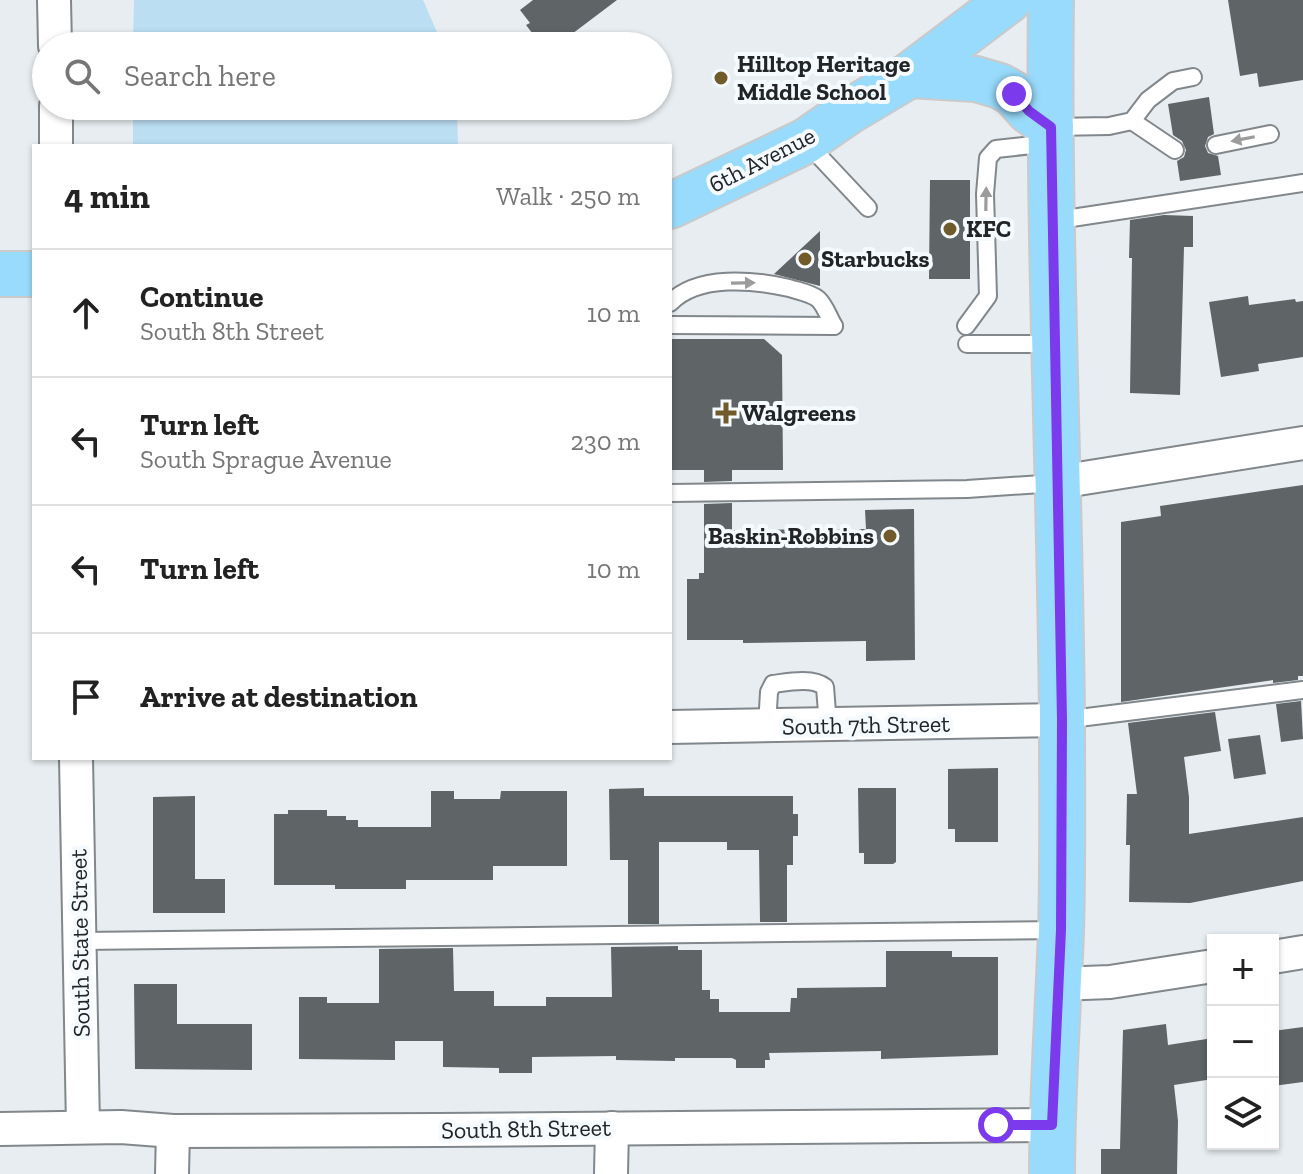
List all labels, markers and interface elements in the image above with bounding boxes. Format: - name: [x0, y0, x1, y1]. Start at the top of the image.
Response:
- search box: [32, 32, 672, 120]
- place label: Hilltop Heritage Middle School: [737, 49, 911, 106]
- icon: search: [60, 54, 104, 98]
- text: Search here: [124, 58, 276, 94]
- marker: Hilltop Heritage Middle School: [712, 69, 730, 87]
- route end: [996, 76, 1032, 112]
- street label: 6th Avenue: [704, 120, 820, 199]
- one-way arrow: [1230, 134, 1255, 146]
- text: 4 min: [64, 176, 150, 217]
- text: Walk · 250 m: [496, 180, 640, 212]
- one-way arrow: [980, 186, 992, 211]
- place label: KFC: [966, 214, 1011, 243]
- marker: KFC: [941, 220, 959, 238]
- place label: Starbucks: [821, 244, 930, 273]
- marker: Starbucks: [796, 250, 814, 268]
- one-way arrow: [731, 276, 756, 289]
- text: Continue: [140, 279, 264, 315]
- icon: ahead: [64, 291, 108, 335]
- text: 10 m: [587, 297, 640, 329]
- text: South 8th Street: [140, 315, 324, 347]
- place label: Walgreens: [742, 398, 856, 427]
- marker: Walgreens: [717, 404, 735, 422]
- text: Turn left: [140, 407, 259, 443]
- icon: left: [64, 419, 108, 463]
- text: 230 m: [571, 425, 640, 457]
- text: South Sprague Avenue: [140, 443, 392, 475]
- place label: Baskin-Robbins: [708, 521, 874, 550]
- marker: Baskin-Robbins: [881, 527, 899, 545]
- icon: left: [64, 547, 108, 591]
- text: Turn left: [140, 551, 259, 587]
- text: 10 m: [587, 553, 640, 585]
- icon: arrive: [64, 675, 108, 719]
- text: Arrive at destination: [140, 679, 417, 715]
- street label: South 7th Street: [782, 709, 950, 740]
- street label: South State Street: [63, 849, 96, 1037]
- map controls: [1207, 934, 1279, 1150]
- button: +: [1207, 934, 1279, 1006]
- button: −: [1207, 1006, 1279, 1078]
- button: layers: [1207, 1078, 1279, 1150]
- route start: [978, 1107, 1014, 1143]
- street label: South 8th Street: [441, 1113, 611, 1144]

